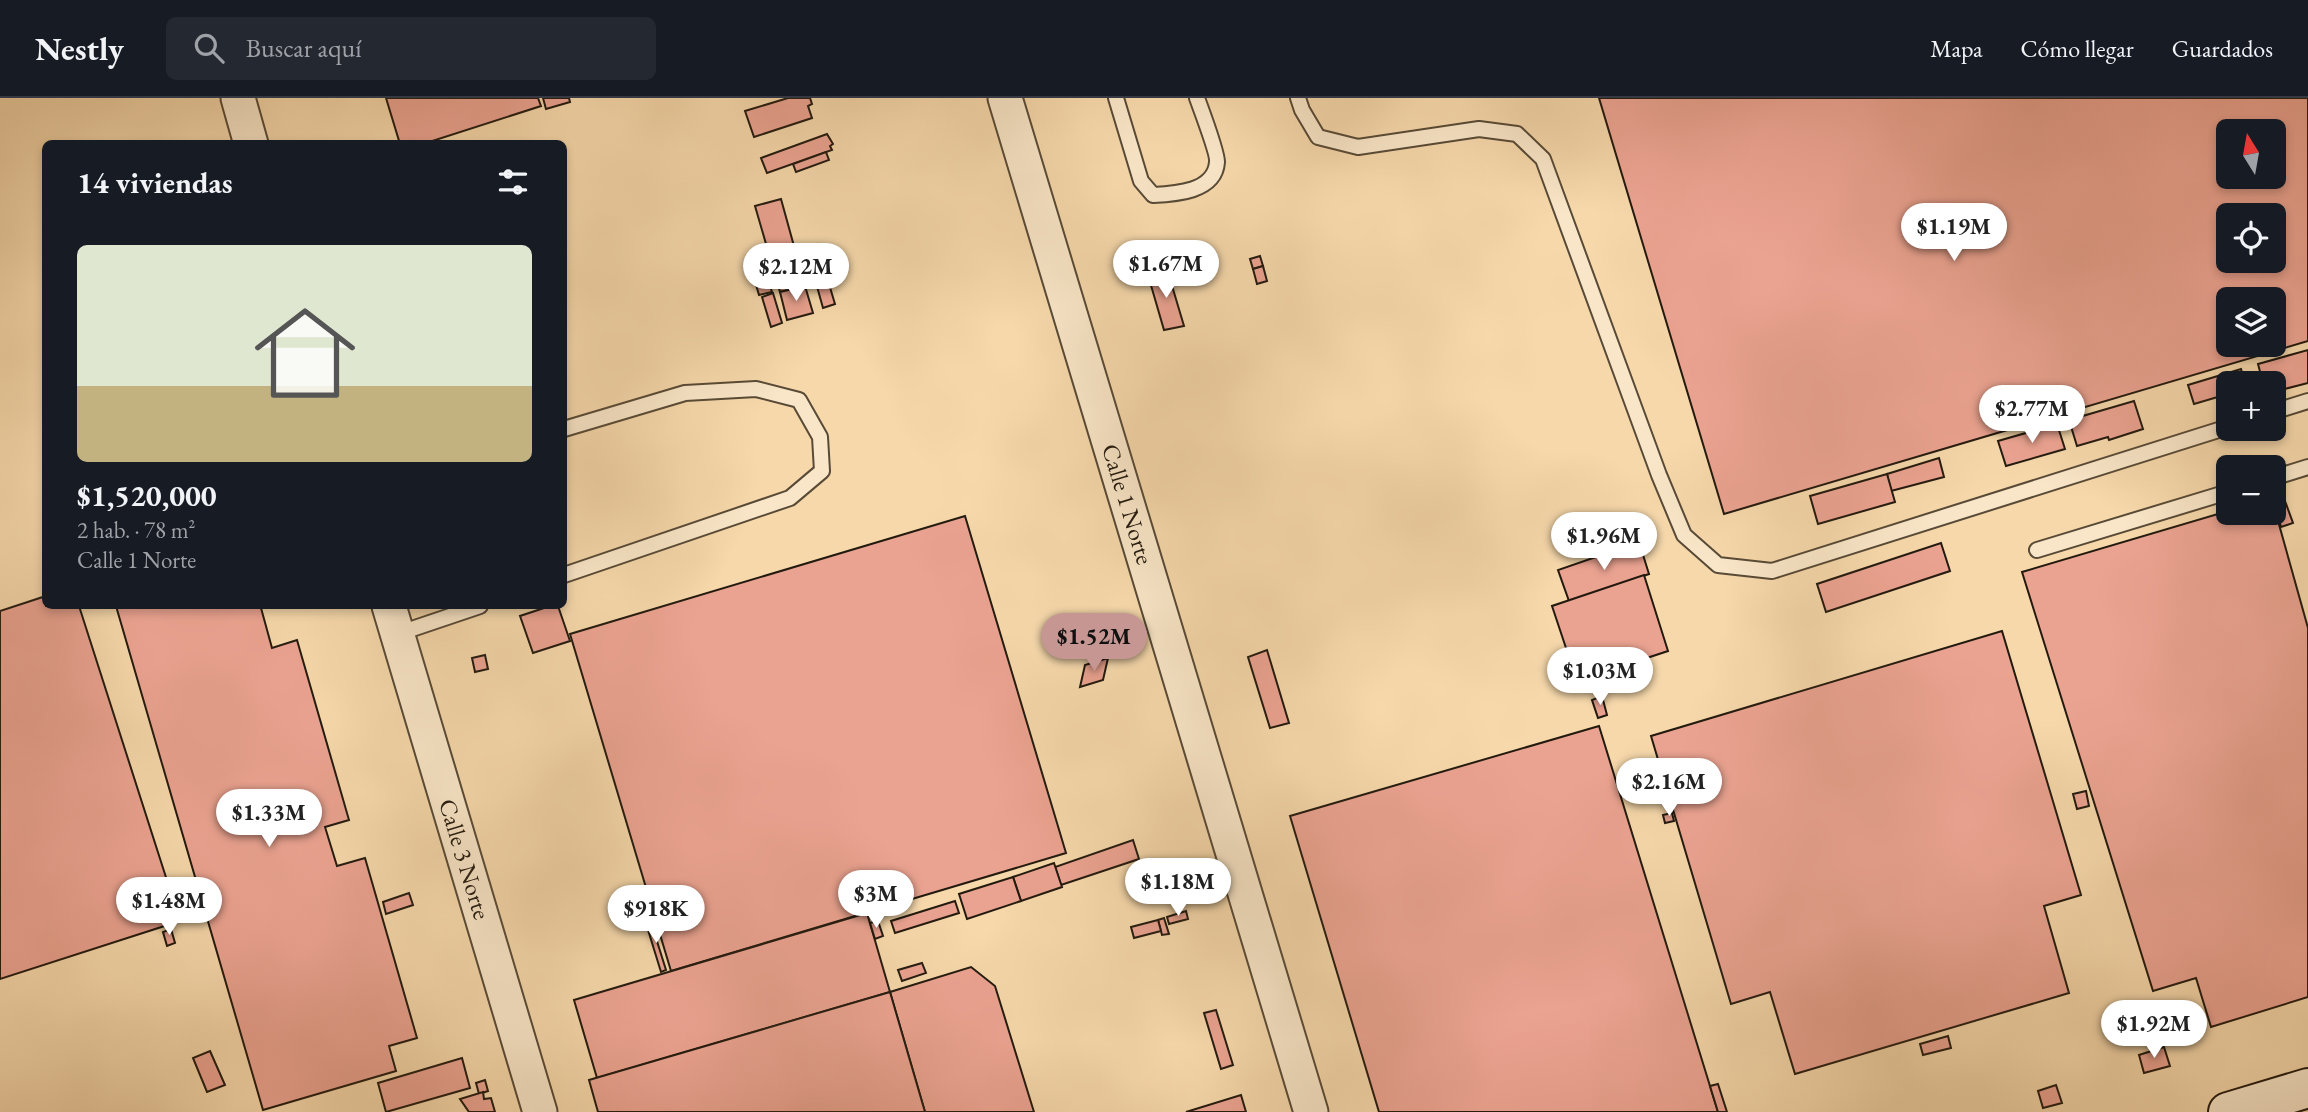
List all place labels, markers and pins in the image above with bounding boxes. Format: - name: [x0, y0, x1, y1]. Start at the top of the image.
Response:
- pin: $1.19M: [1897, 204, 2011, 263]
- pin: $1.67M: [1109, 240, 1223, 300]
- pin: $2.12M: [739, 244, 853, 303]
- pin: $2.77M: [1975, 386, 2089, 445]
- pin: $1.96M: [1547, 512, 1661, 572]
- pin: $1.52M: [1037, 614, 1151, 673]
- pin: $1.03M: [1543, 648, 1657, 707]
- pin: $2.16M: [1612, 758, 1726, 818]
- pin: $1.33M: [212, 790, 326, 849]
- pin: $1.18M: [1121, 858, 1235, 918]
- pin: $3M: [842, 870, 910, 930]
- pin: $1.48M: [112, 878, 226, 937]
- pin: $918K: [607, 886, 705, 945]
- pin: $1.92M: [2097, 1000, 2211, 1060]

